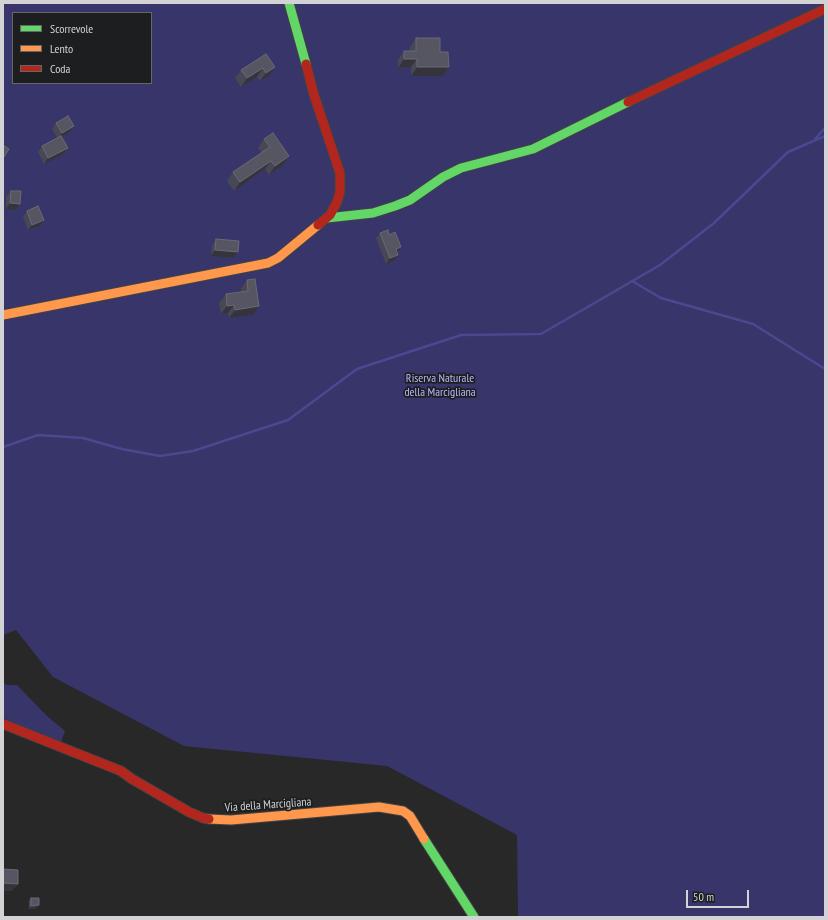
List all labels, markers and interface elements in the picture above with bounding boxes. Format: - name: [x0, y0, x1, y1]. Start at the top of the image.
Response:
- legend: [12, 12, 152, 84]
- text: Scorrevole: [50, 21, 93, 36]
- text: Lento: [50, 41, 73, 56]
- text: Coda: [50, 61, 70, 76]
- park label: Riserva Naturale della Marcigliana: [404, 372, 476, 400]
- street label: Via della Marcigliana: [224, 795, 312, 815]
- scale bar: [688, 882, 751, 908]
- text: 50 m: [693, 889, 714, 904]

